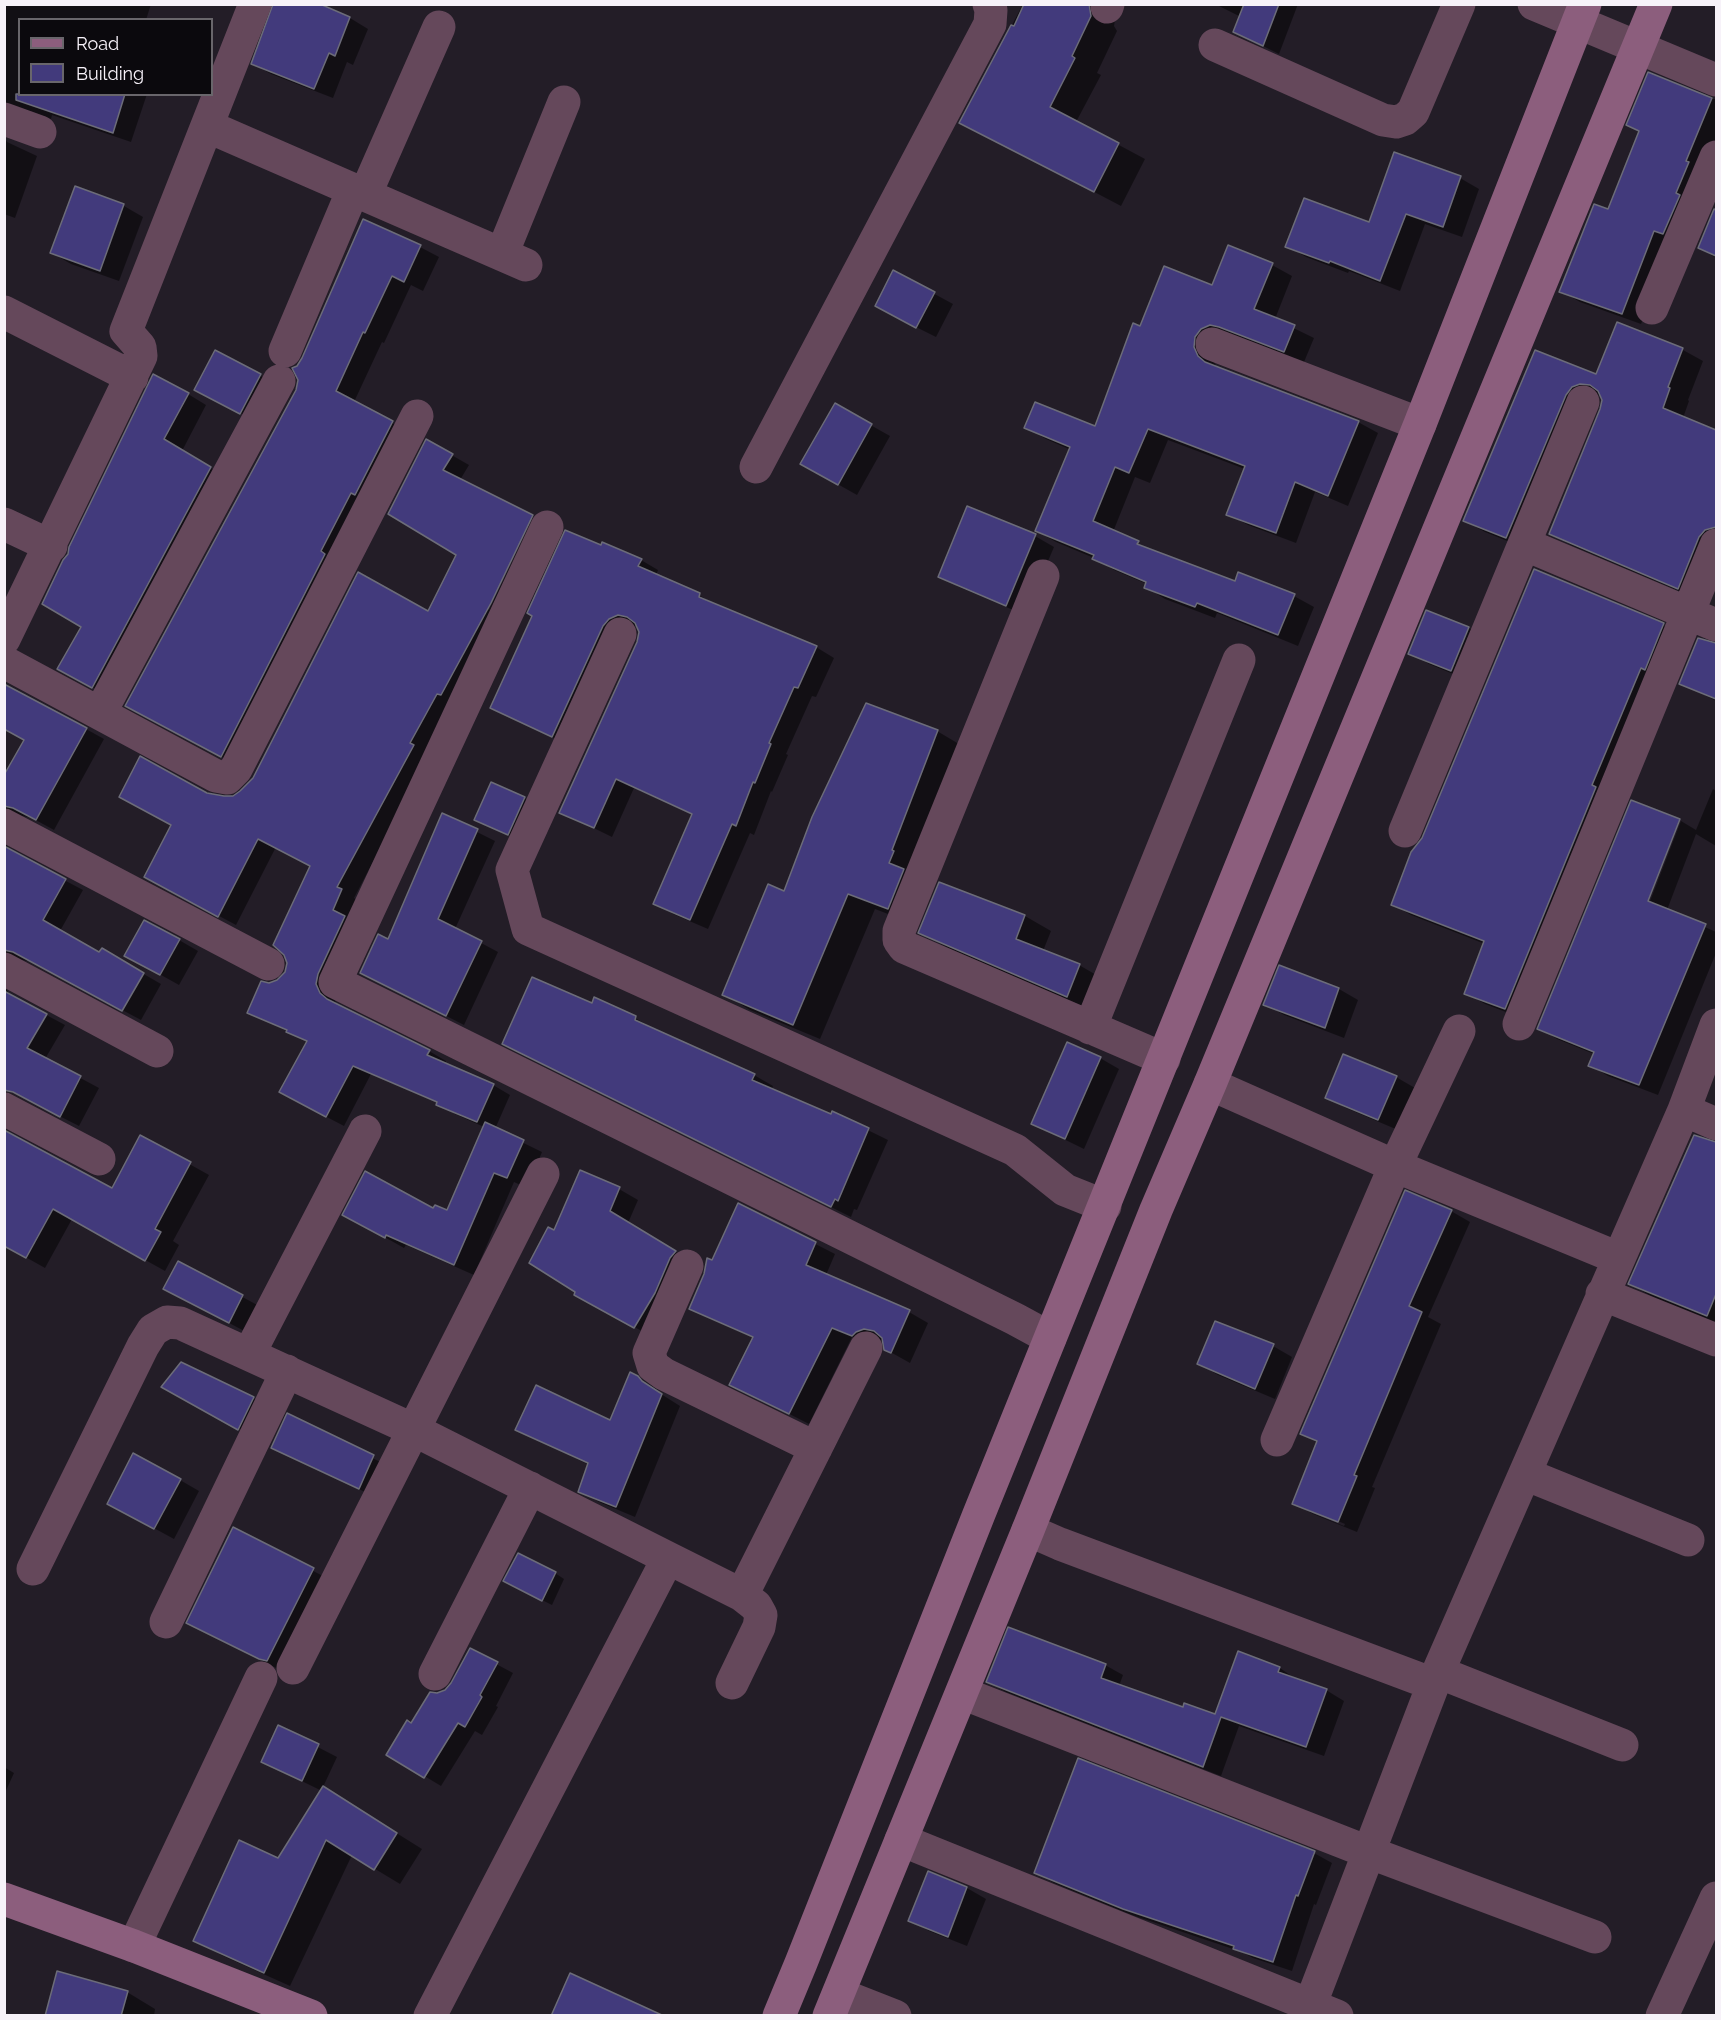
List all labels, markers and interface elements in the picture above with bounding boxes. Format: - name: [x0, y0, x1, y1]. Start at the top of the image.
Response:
- legend: [18, 18, 213, 96]
- text: Road: [76, 33, 119, 54]
- text: Building: [76, 63, 144, 84]

